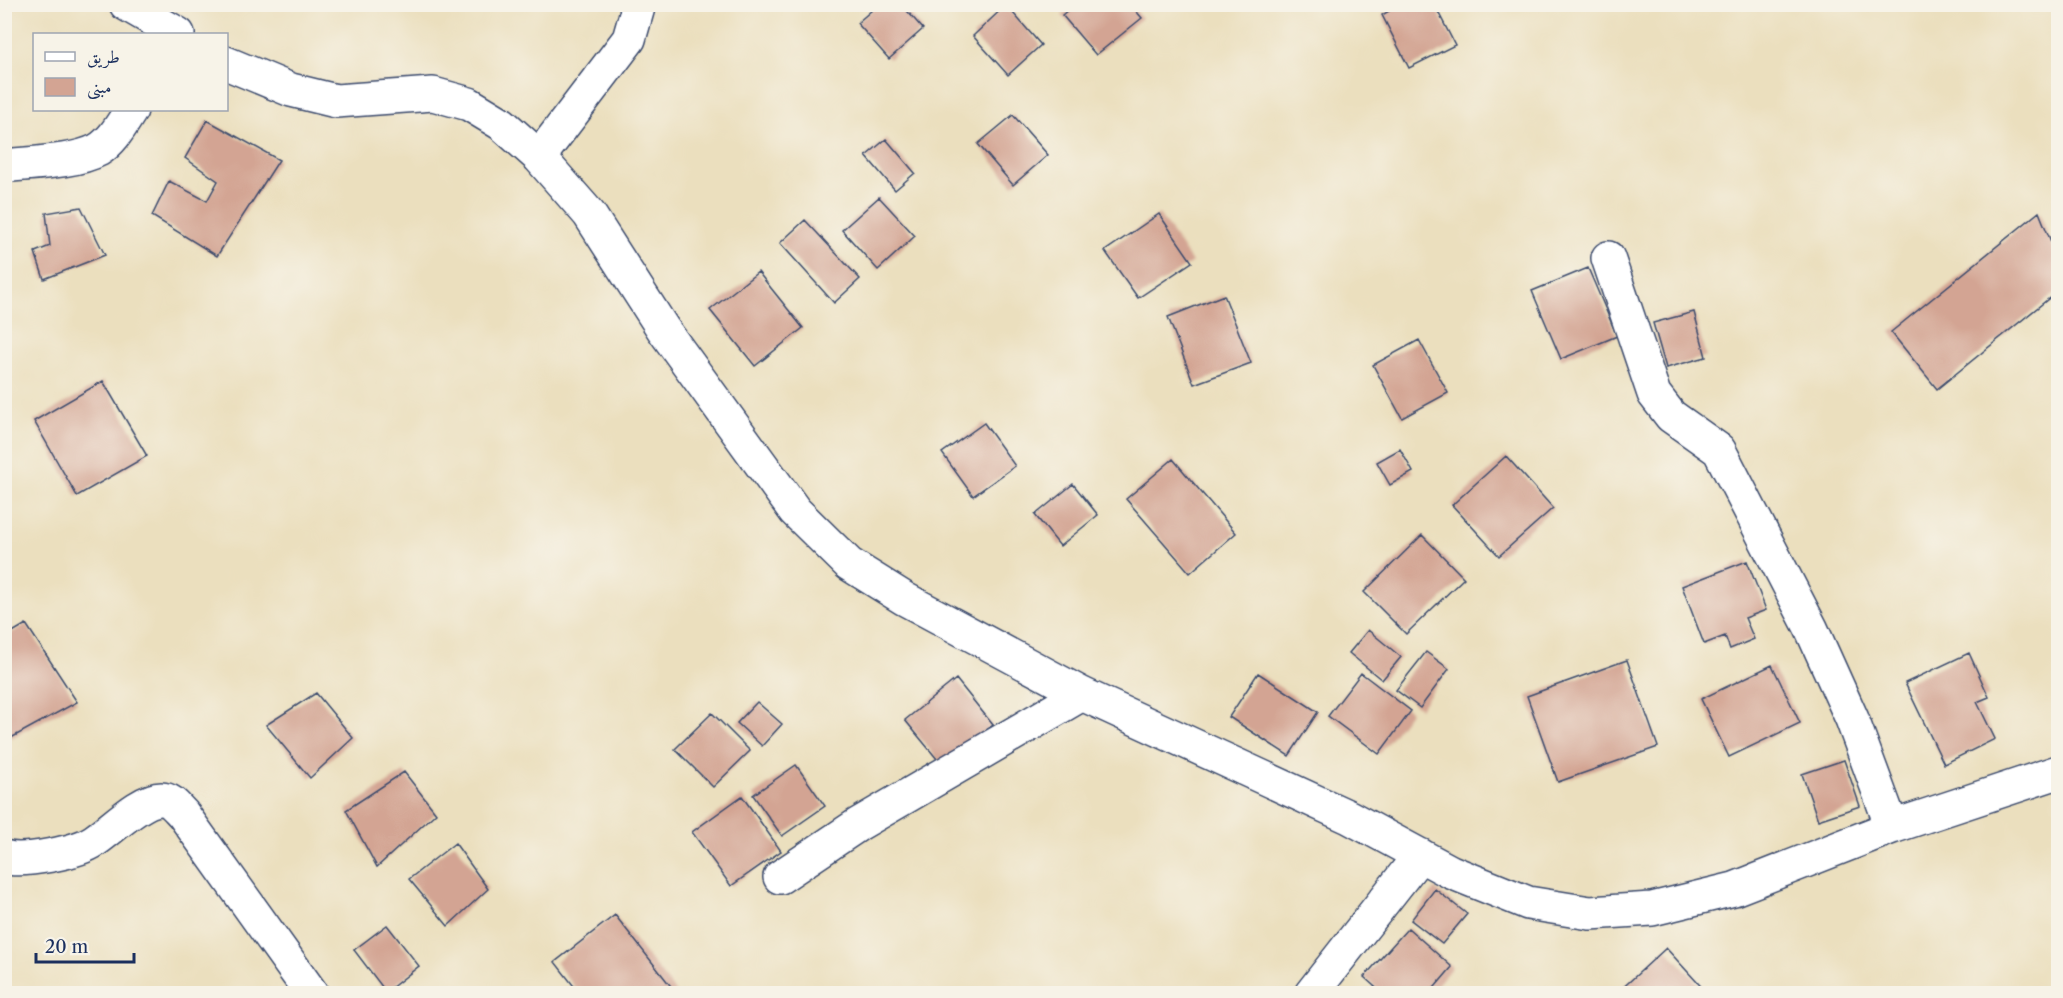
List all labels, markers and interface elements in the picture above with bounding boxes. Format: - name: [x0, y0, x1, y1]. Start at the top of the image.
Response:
- legend: [33, 33, 228, 111]
- text: طريق: [87, 46, 120, 69]
- text: مبنى: [87, 76, 112, 100]
- scale bar: [36, 926, 134, 964]
- text: 20 m: [45, 936, 89, 958]

